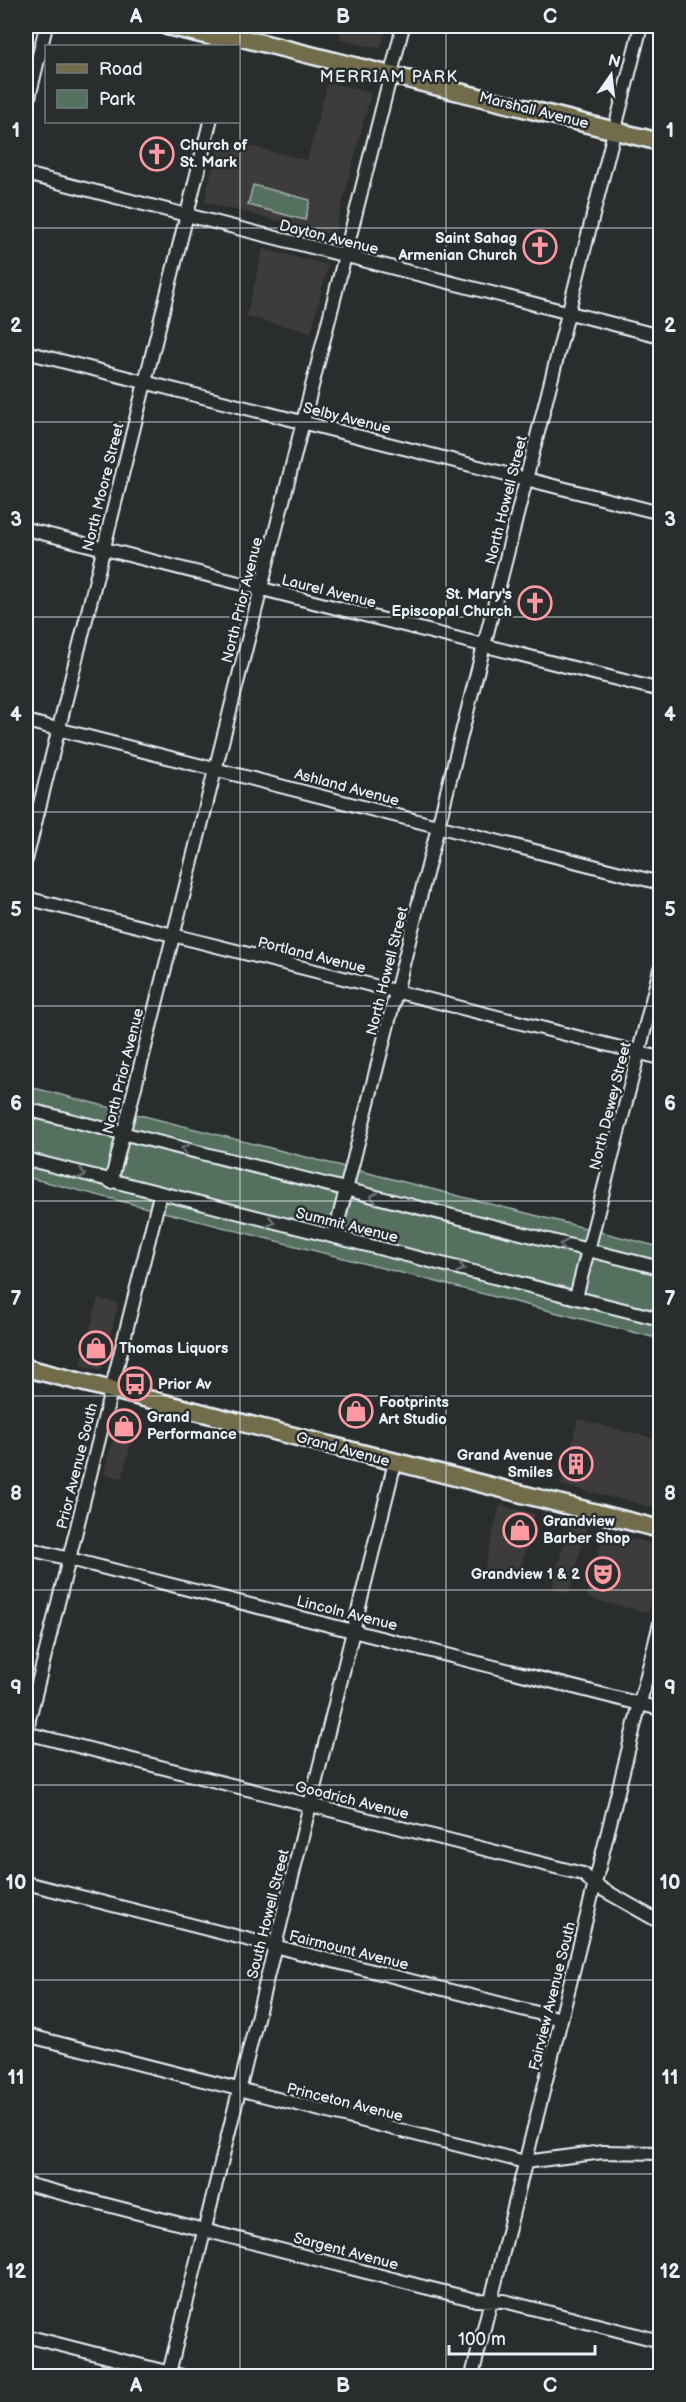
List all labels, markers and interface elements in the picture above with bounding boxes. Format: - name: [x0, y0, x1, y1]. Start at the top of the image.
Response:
- text: A: [129, 5, 143, 29]
- text: B: [336, 5, 350, 29]
- text: C: [543, 5, 557, 29]
- legend: [45, 45, 240, 123]
- north arrow: [581, 45, 641, 105]
- text: N: [606, 51, 622, 73]
- text: Road: [99, 59, 143, 80]
- district label: MERRIAM PARK: [320, 68, 458, 87]
- street label: Marshall Avenue: [477, 88, 591, 133]
- text: Park: [99, 89, 135, 110]
- text: 1: [12, 119, 20, 143]
- text: 1: [666, 119, 674, 143]
- church icon: Church of St. Mark: [139, 136, 175, 172]
- place label: Church of St. Mark: [180, 136, 248, 172]
- street label: Dayton Avenue: [277, 216, 381, 259]
- place label: Saint Sahag Armenian Church: [397, 229, 517, 265]
- church icon: Saint Sahag Armenian Church: [522, 229, 558, 265]
- text: 2: [10, 314, 22, 338]
- text: 2: [664, 314, 676, 338]
- street label: Selby Avenue: [301, 398, 393, 439]
- street label: North Moore Street: [78, 421, 129, 553]
- street label: North Howell Street: [481, 433, 532, 567]
- text: 3: [10, 508, 22, 532]
- text: 3: [664, 508, 676, 532]
- street label: North Prior Avenue: [218, 535, 267, 665]
- street label: Laurel Avenue: [280, 571, 378, 612]
- place label: St. Mary's Episcopal Church: [392, 585, 512, 621]
- church icon: St. Mary's Episcopal Church: [517, 585, 553, 621]
- text: 4: [10, 703, 22, 727]
- text: 4: [664, 703, 676, 727]
- street label: Ashland Avenue: [292, 764, 401, 811]
- text: 5: [10, 898, 22, 922]
- text: 5: [664, 898, 676, 922]
- street label: North Howell Street: [362, 904, 413, 1038]
- street label: Portland Avenue: [256, 933, 368, 978]
- street label: North Prior Avenue: [99, 1006, 148, 1136]
- street label: North Dewey Street: [585, 1040, 636, 1172]
- text: 6: [10, 1092, 22, 1116]
- text: 6: [664, 1092, 676, 1116]
- one-way arrow: [180, 1143, 190, 1156]
- one-way arrow: [77, 1167, 87, 1180]
- one-way arrow: [369, 1191, 379, 1204]
- street label: Summit Avenue: [294, 1204, 400, 1247]
- one-way arrow: [266, 1214, 276, 1227]
- one-way arrow: [558, 1239, 568, 1252]
- one-way arrow: [455, 1261, 465, 1274]
- text: 7: [10, 1287, 22, 1311]
- text: 7: [664, 1287, 676, 1311]
- shop icon: Thomas Liquors: [78, 1330, 114, 1366]
- place label: Thomas Liquors: [119, 1339, 228, 1358]
- bus stop icon: Prior Av: [117, 1366, 153, 1402]
- place label: Prior Av: [158, 1375, 212, 1394]
- shop icon: Footprints Art Studio: [338, 1393, 374, 1429]
- place label: Footprints Art Studio: [378, 1393, 449, 1429]
- street label: Prior Avenue South: [53, 1401, 102, 1531]
- shop icon: Grand Performance: [106, 1408, 142, 1444]
- place label: Grand Performance: [147, 1408, 237, 1444]
- street label: Grand Avenue: [294, 1428, 392, 1471]
- place label: Grand Avenue Smiles: [457, 1446, 553, 1482]
- building icon: Grand Avenue Smiles: [558, 1446, 594, 1482]
- text: 8: [10, 1482, 22, 1506]
- text: 8: [664, 1482, 676, 1506]
- shop icon: Grandview Barber Shop: [502, 1512, 538, 1548]
- place label: Grandview Barber Shop: [543, 1512, 630, 1548]
- theatre icon: Grandview 1 & 2: [585, 1556, 621, 1592]
- place label: Grandview 1 & 2: [471, 1565, 580, 1584]
- street label: Lincoln Avenue: [294, 1592, 399, 1635]
- text: 9: [10, 1676, 22, 1700]
- text: 9: [664, 1676, 676, 1700]
- street label: Goodrich Avenue: [293, 1777, 411, 1824]
- street label: South Howell Street: [243, 1847, 294, 1981]
- text: 10: [6, 1871, 26, 1895]
- text: 10: [660, 1871, 680, 1895]
- street label: Fairview Avenue South: [525, 1920, 580, 2072]
- street label: Fairmount Avenue: [287, 1926, 411, 1975]
- text: 11: [8, 2066, 24, 2090]
- text: 11: [662, 2066, 678, 2090]
- street label: Princeton Avenue: [285, 2079, 405, 2126]
- street label: Sargent Avenue: [291, 2228, 400, 2275]
- text: 12: [6, 2260, 26, 2284]
- text: 12: [660, 2260, 680, 2284]
- scale bar: [449, 2318, 594, 2356]
- text: 100 m: [458, 2329, 506, 2350]
- text: A: [129, 2374, 143, 2398]
- text: B: [336, 2374, 350, 2398]
- text: C: [543, 2374, 557, 2398]

